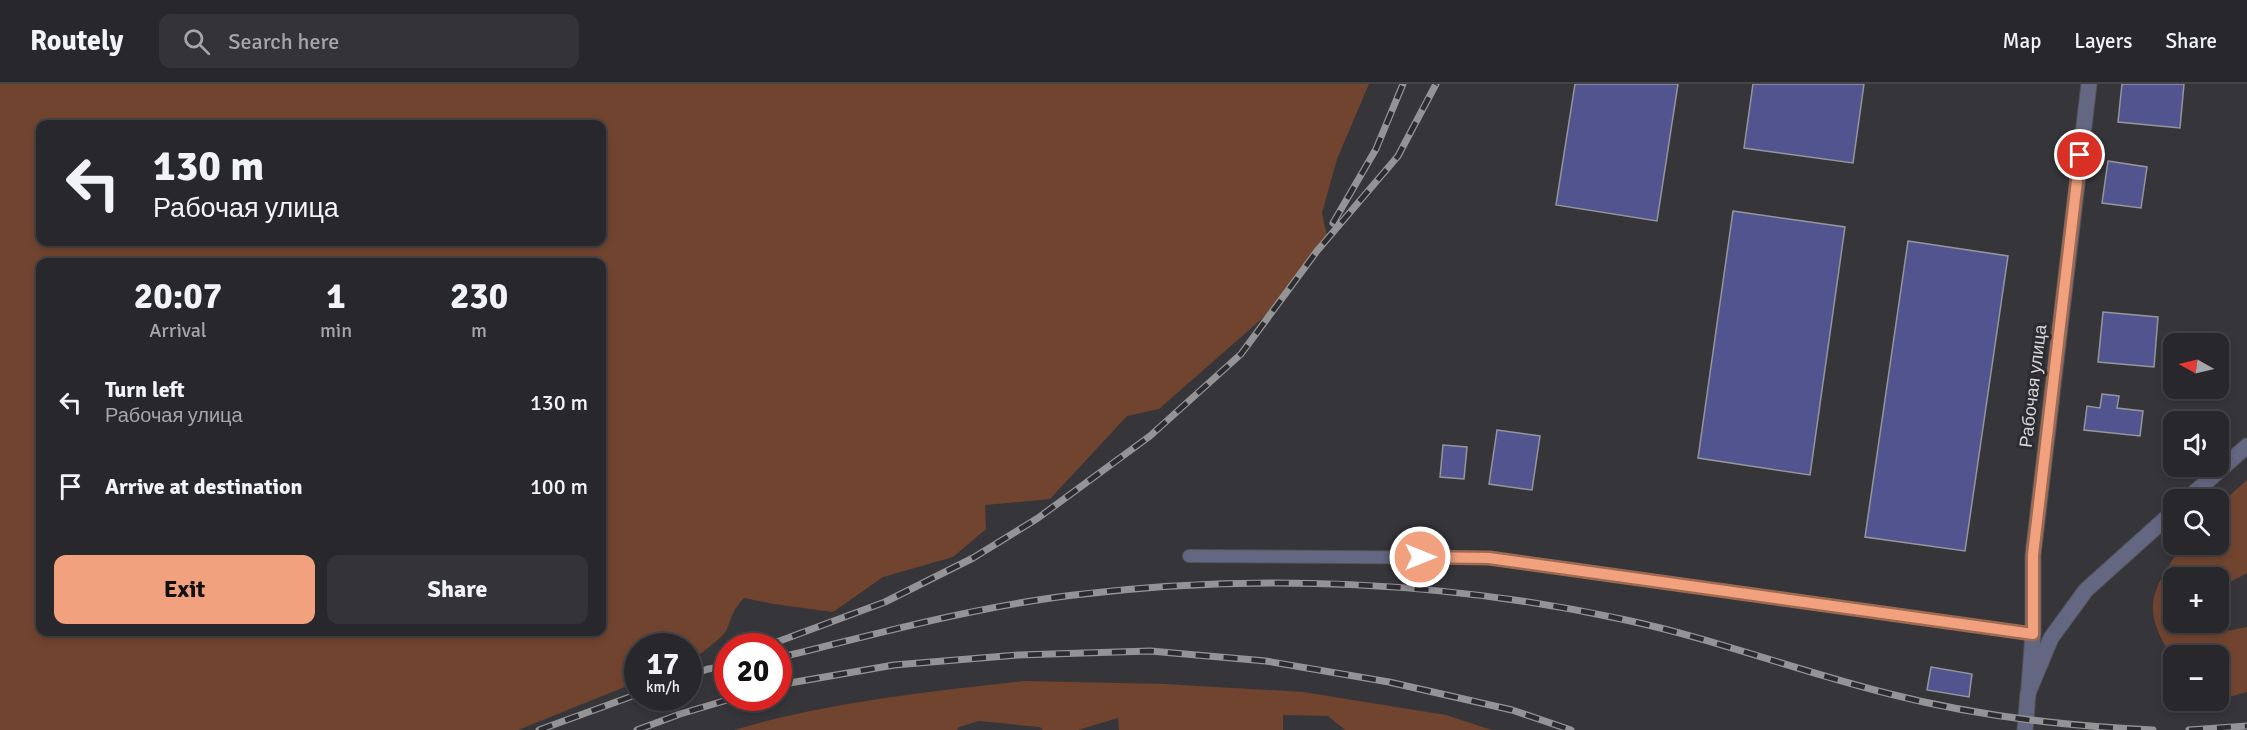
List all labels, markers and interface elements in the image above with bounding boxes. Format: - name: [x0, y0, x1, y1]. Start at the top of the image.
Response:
- search box: [159, 14, 579, 68]
- text: Routely: [30, 24, 123, 58]
- icon: search: [180, 25, 213, 58]
- text: Search here: [228, 28, 339, 55]
- text: Map: [2003, 28, 2041, 54]
- text: Layers: [2074, 28, 2132, 54]
- text: Share: [2165, 28, 2217, 54]
- pin: [2054, 129, 2105, 180]
- icon: arrive: [2063, 138, 2096, 171]
- text: 130 m: [153, 141, 264, 192]
- icon: left: [54, 144, 132, 222]
- text: Рабочая улица: [153, 192, 339, 225]
- text: 20:07: [134, 274, 222, 319]
- text: 1: [326, 274, 346, 319]
- text: 230: [450, 274, 508, 319]
- text: Arrival: [149, 318, 207, 343]
- text: min: [320, 318, 352, 343]
- text: m: [471, 318, 487, 343]
- street label: Рабочая улица: [2015, 322, 2052, 449]
- north arrow: [2163, 333, 2229, 399]
- map controls: [2163, 333, 2229, 711]
- text: Turn left: [105, 376, 185, 403]
- icon: left: [54, 386, 87, 419]
- text: 130 m: [530, 389, 588, 416]
- text: Рабочая улица: [105, 403, 243, 428]
- button: sound: [2163, 411, 2229, 477]
- icon: arrive: [54, 470, 87, 503]
- text: Arrive at destination: [105, 473, 302, 500]
- text: 100 m: [530, 473, 588, 500]
- button: search: [2163, 489, 2229, 555]
- position arrow: [1388, 525, 1452, 589]
- button: Exit: [54, 555, 315, 624]
- button: Share: [327, 555, 588, 624]
- button: +: [2163, 567, 2229, 633]
- speed limit sign: 20: [714, 633, 792, 711]
- button: −: [2163, 645, 2229, 711]
- text: 17: [647, 646, 679, 683]
- text: km/h: [646, 678, 680, 696]

